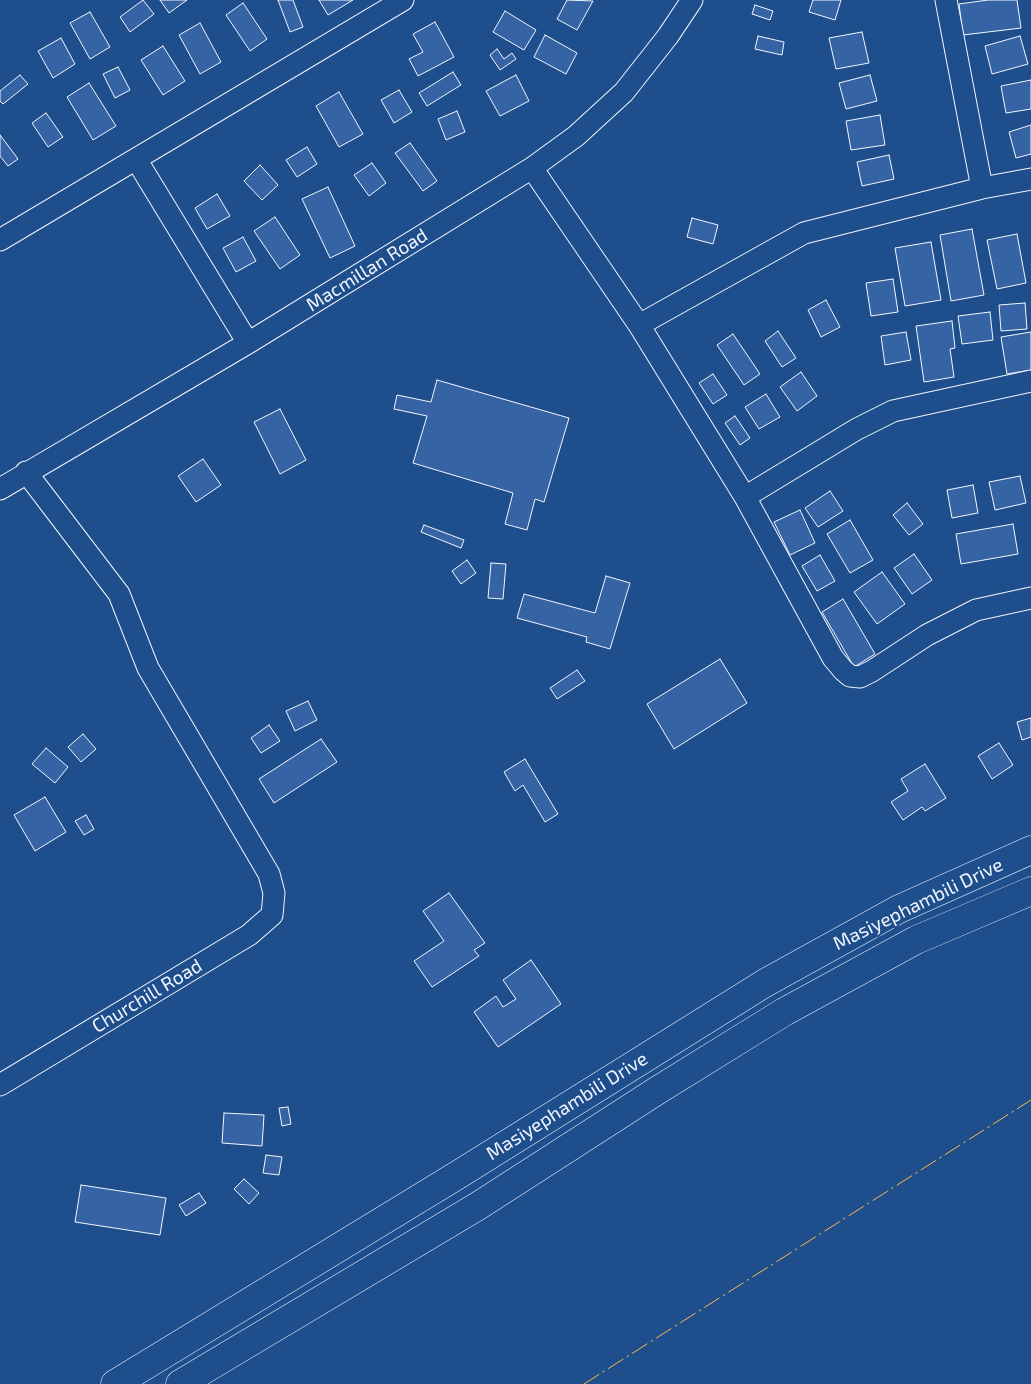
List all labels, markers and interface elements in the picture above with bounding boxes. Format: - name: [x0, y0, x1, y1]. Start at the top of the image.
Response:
- street label: Macmillan Road: [302, 224, 432, 316]
- street label: Masiyephambili Drive: [829, 853, 1007, 955]
- street label: Churchill Road: [88, 954, 206, 1038]
- street label: Masiyephambili Drive: [482, 1047, 652, 1165]

